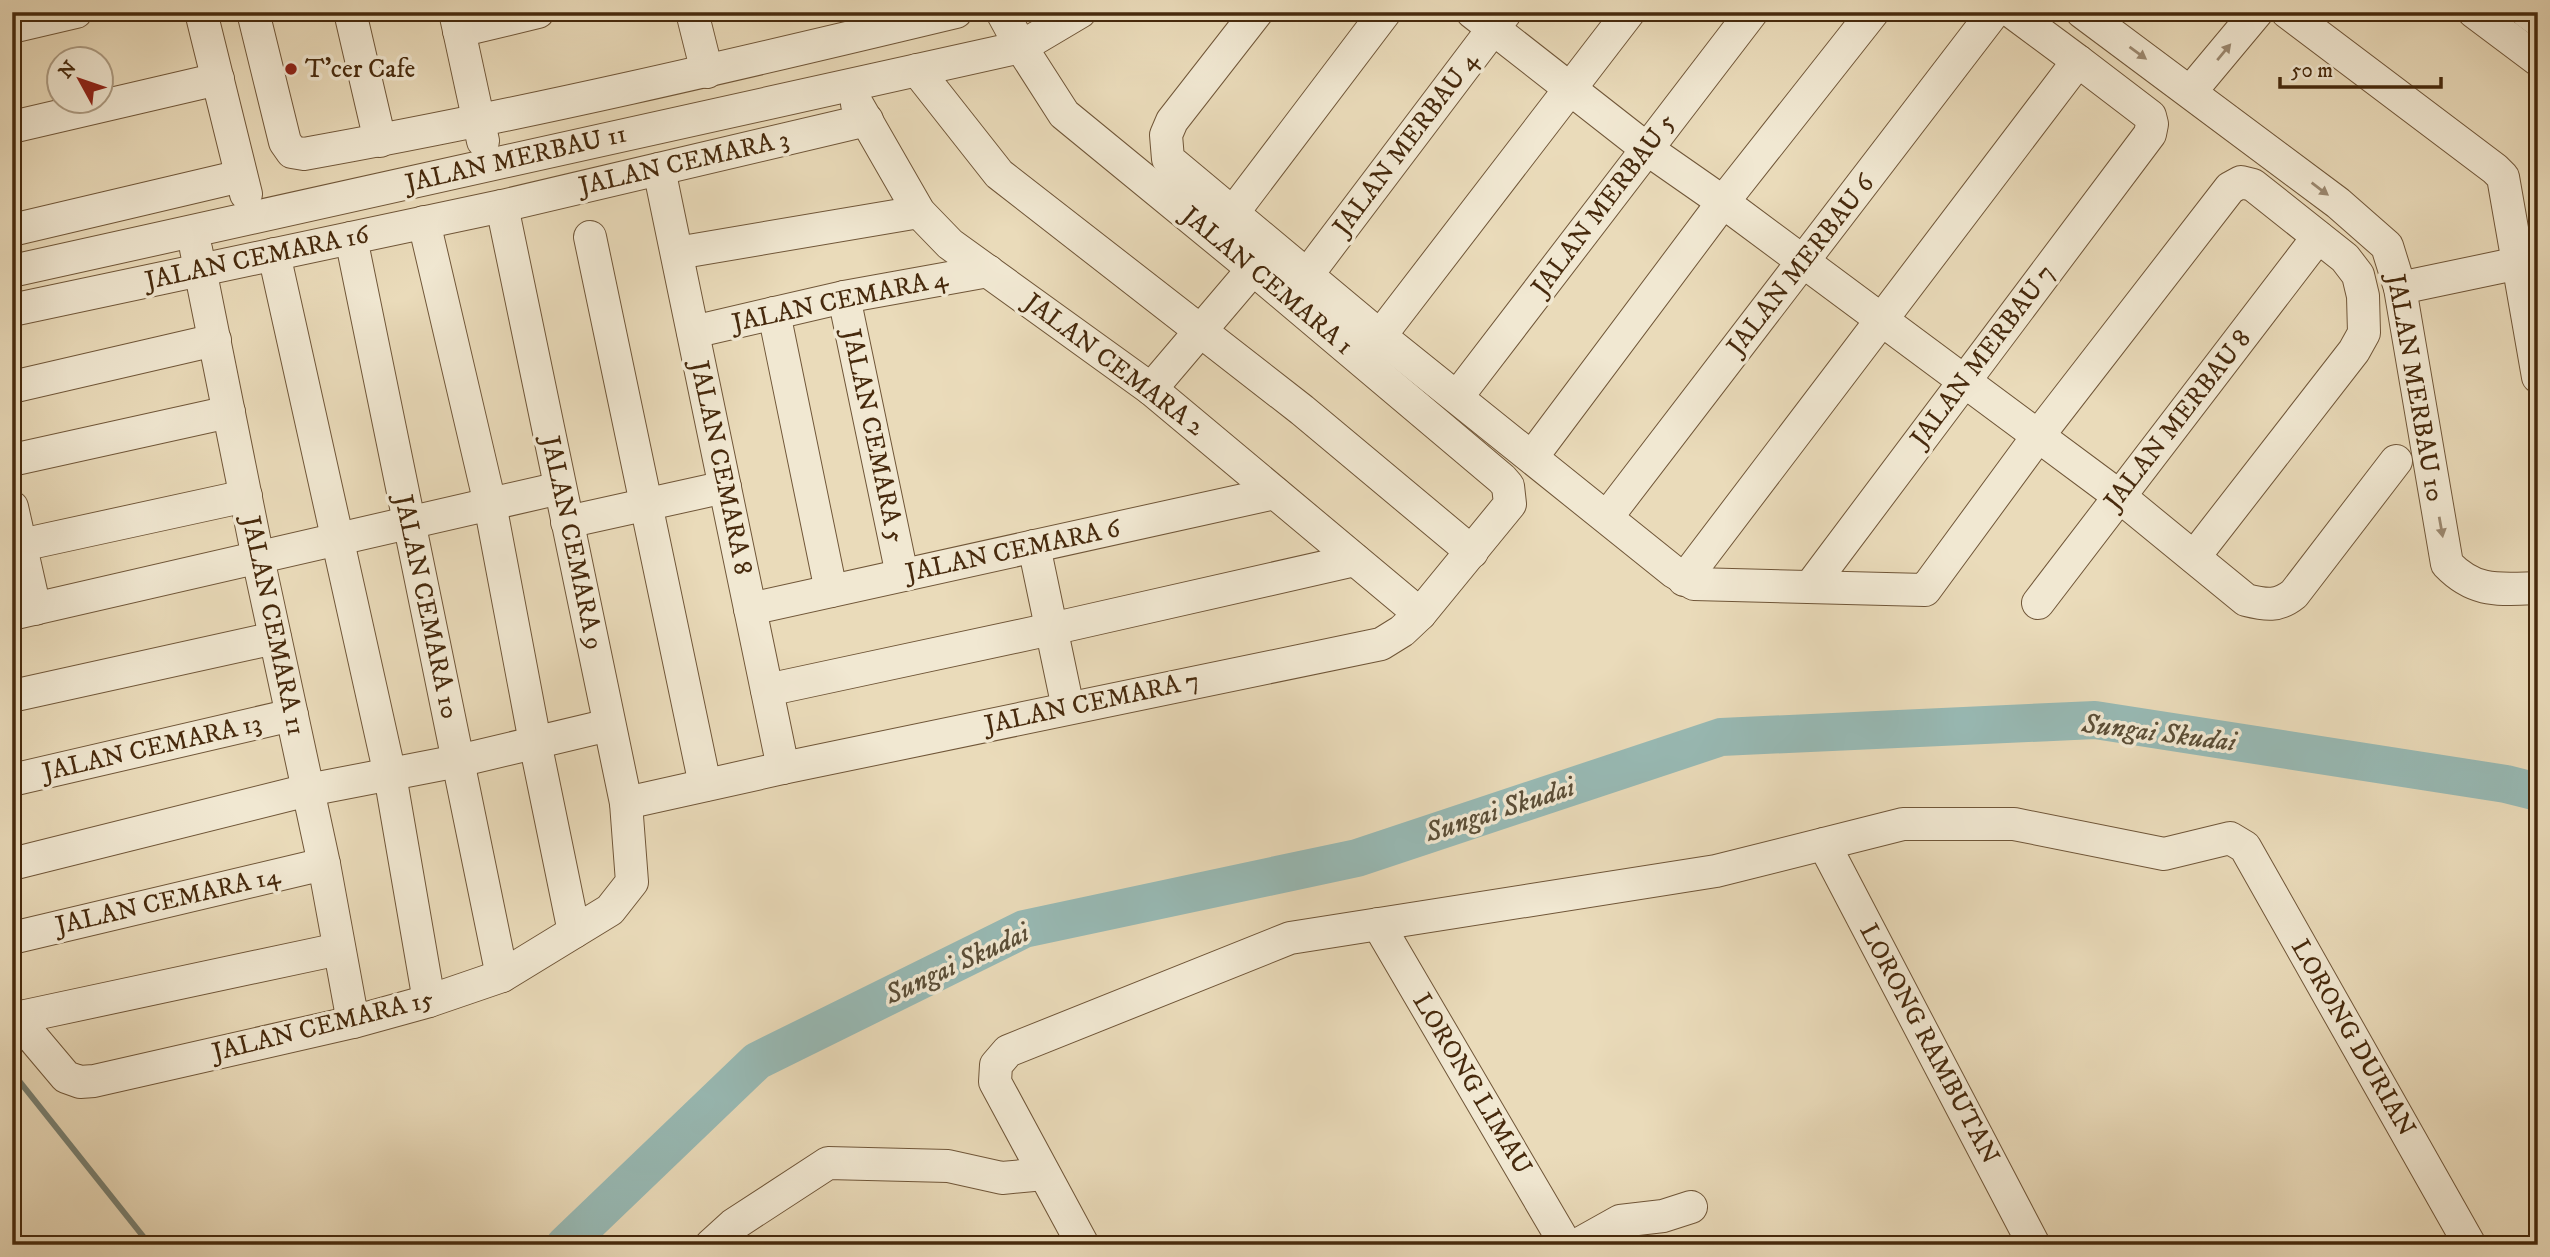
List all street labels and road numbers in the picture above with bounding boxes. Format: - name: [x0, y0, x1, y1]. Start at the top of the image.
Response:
- street label: JALAN MERBAU 4: [1325, 45, 1487, 244]
- street label: JALAN MERBAU 5: [1523, 107, 1683, 304]
- street label: JALAN MERBAU 11: [400, 118, 630, 201]
- street label: JALAN CEMARA 3: [574, 123, 792, 204]
- street label: JALAN MERBAU 6: [1719, 167, 1883, 364]
- street label: JALAN CEMARA 1: [1173, 198, 1360, 362]
- street label: JALAN CEMARA 16: [140, 218, 373, 298]
- street label: JALAN MERBAU 7: [1902, 258, 2063, 456]
- street label: JALAN CEMARA 4: [727, 262, 952, 340]
- street label: JALAN MERBAU 10: [2378, 270, 2451, 504]
- street label: JALAN CEMARA 2: [1016, 285, 1211, 444]
- street label: JALAN MERBAU 8: [2096, 323, 2259, 518]
- street label: JALAN CEMARA 5: [834, 324, 912, 546]
- street label: JALAN CEMARA 8: [682, 356, 760, 578]
- street label: JALAN CEMARA 9: [533, 431, 611, 653]
- street label: JALAN CEMARA 10: [386, 490, 466, 722]
- street label: JALAN CEMARA 11: [233, 511, 312, 739]
- street label: JALAN CEMARA 6: [901, 512, 1125, 590]
- street label: JALAN CEMARA 7: [980, 664, 1202, 742]
- street label: JALAN CEMARA 13: [37, 707, 265, 790]
- street label: JALAN CEMARA 14: [51, 859, 284, 943]
- street label: LORONG RAMBUTAN: [1852, 918, 2006, 1170]
- street label: LORONG DURIAN: [2283, 934, 2423, 1142]
- street label: JALAN CEMARA 15: [207, 983, 437, 1070]
- street label: LORONG LIMAU: [1405, 987, 1539, 1181]

